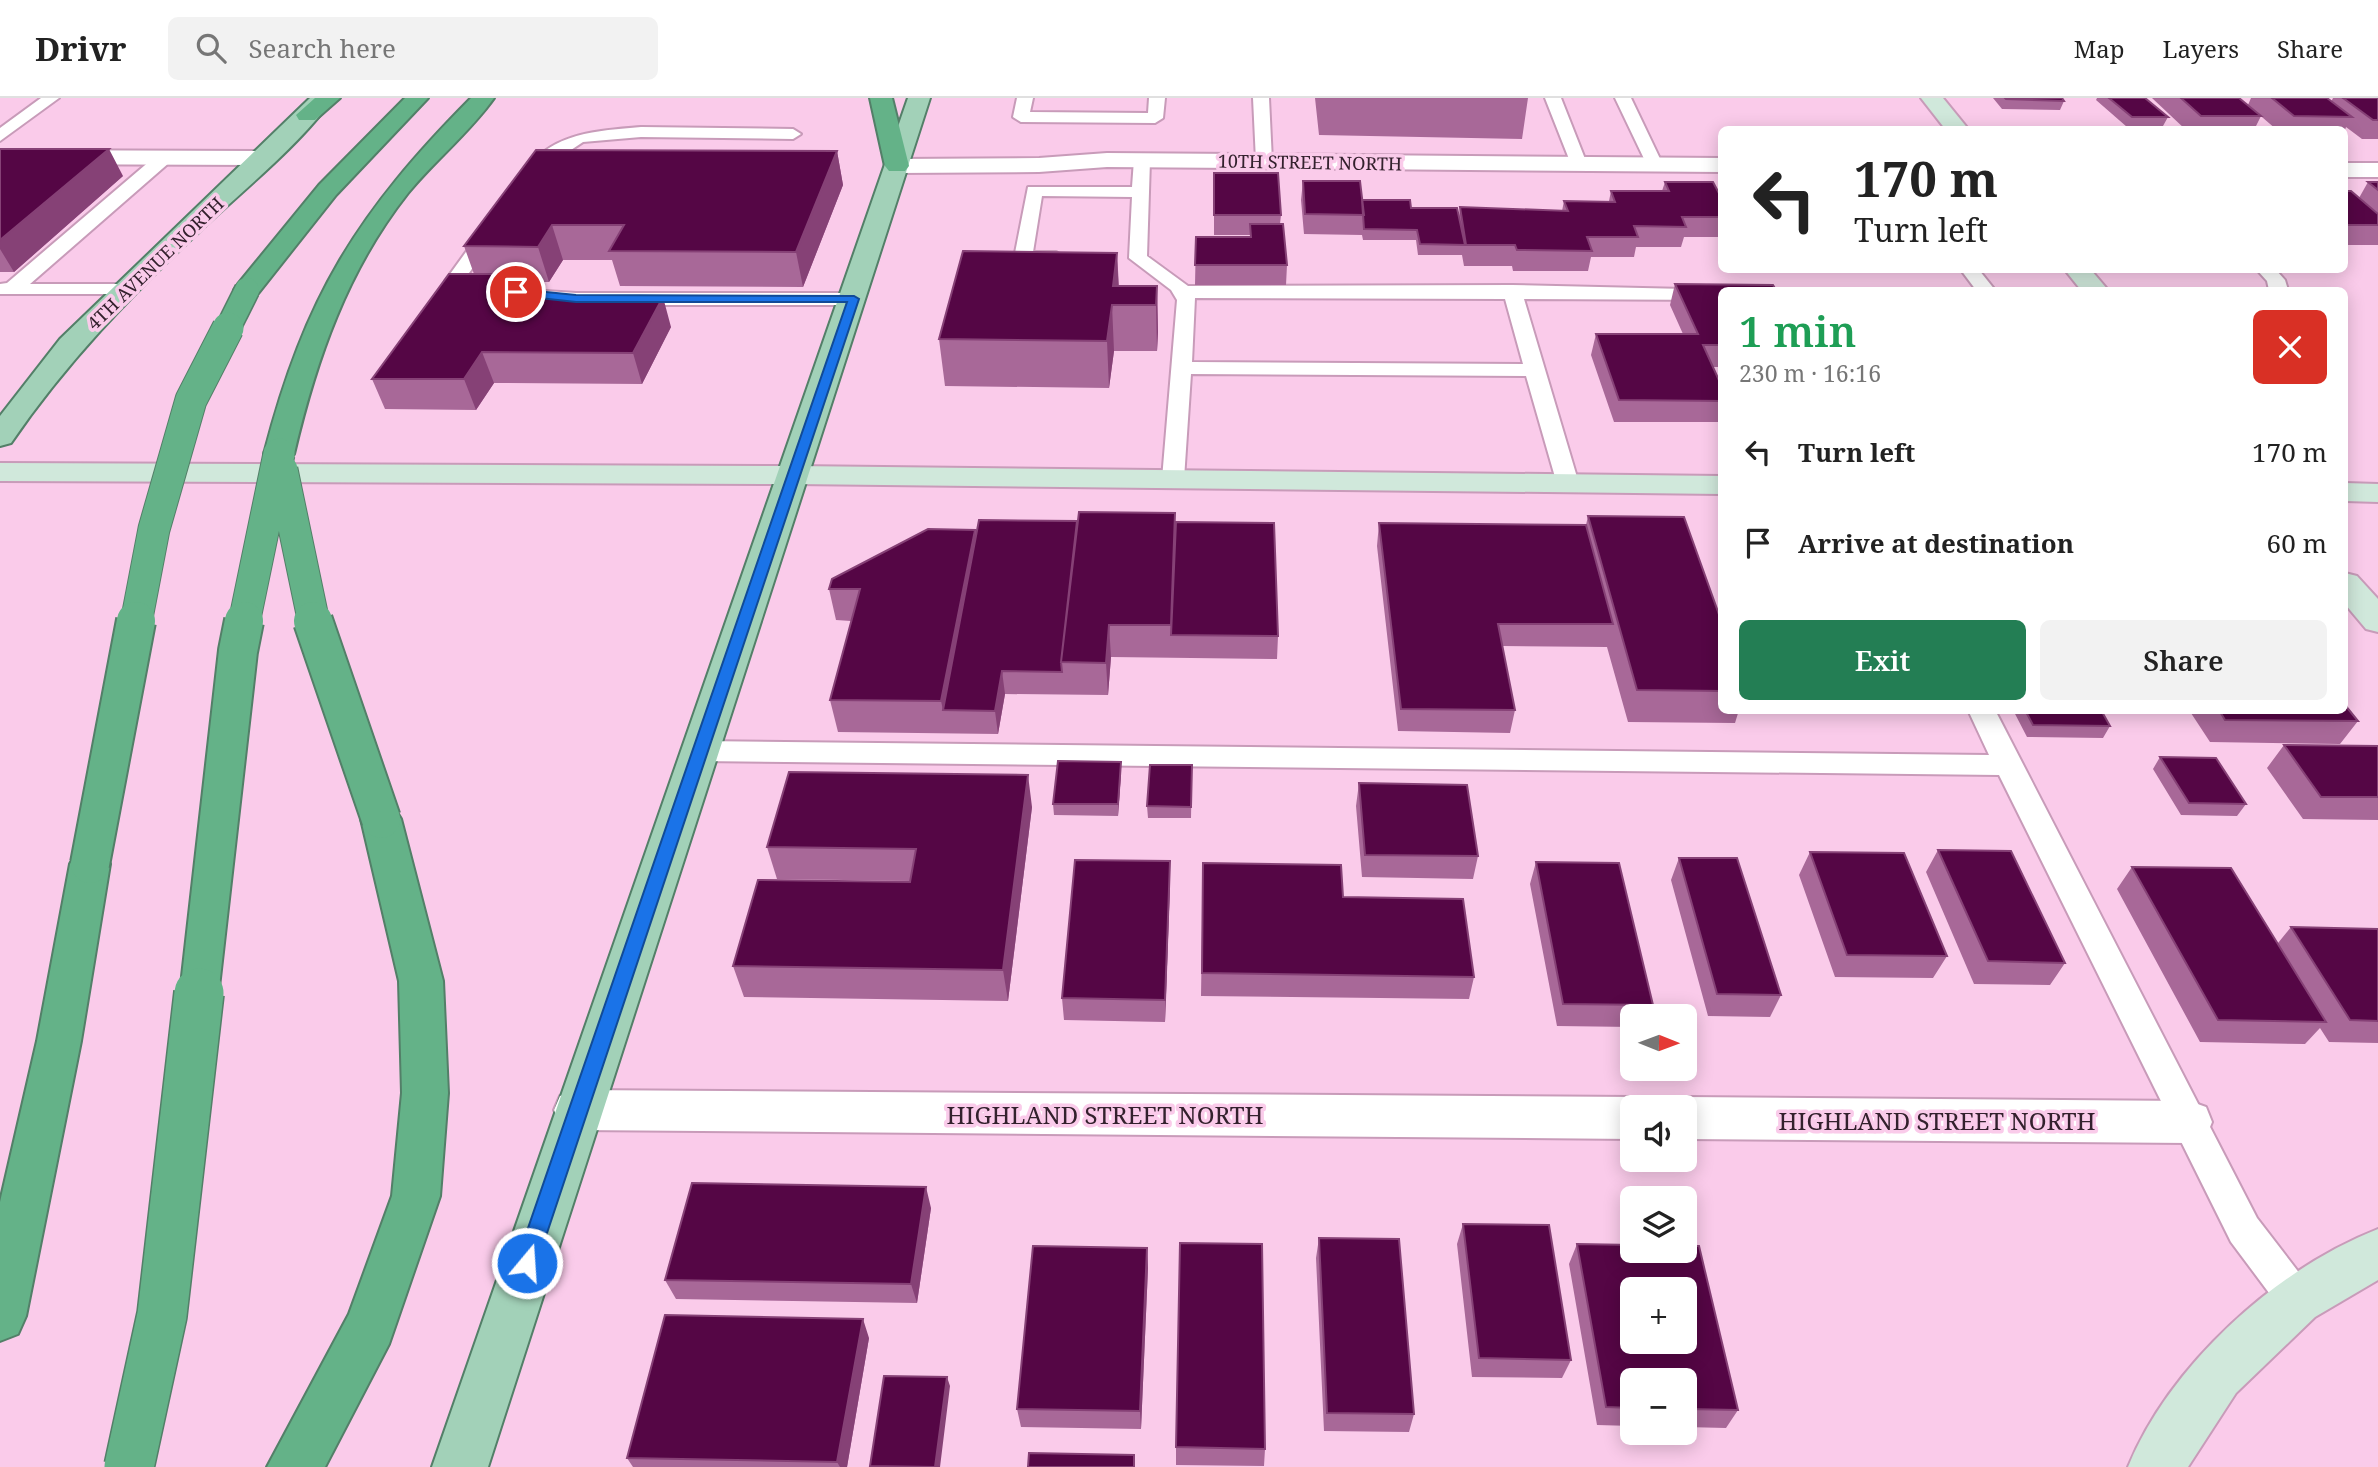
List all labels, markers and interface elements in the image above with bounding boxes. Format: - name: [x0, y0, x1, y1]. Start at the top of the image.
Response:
- search box: [168, 17, 658, 80]
- text: Drivr: [35, 26, 126, 71]
- icon: search: [192, 29, 230, 67]
- text: Search here: [248, 30, 396, 66]
- text: Map: [2074, 32, 2125, 65]
- text: Layers: [2163, 32, 2239, 65]
- text: Share: [2277, 32, 2343, 65]
- text: 170 m: [1854, 145, 1998, 211]
- street label: 10TH STREET NORTH: [1218, 148, 1402, 176]
- icon: left: [1739, 154, 1830, 245]
- street label: 4TH AVENUE NORTH: [82, 191, 228, 335]
- text: Turn left: [1854, 208, 1988, 251]
- pin: [486, 262, 546, 322]
- icon: arrive: [497, 273, 535, 311]
- text: 1 min: [1739, 302, 1856, 359]
- button: close: [2253, 310, 2327, 384]
- text: 230 m · 16:16: [1739, 357, 1881, 389]
- icon: left: [1739, 433, 1777, 471]
- text: Turn left: [1798, 434, 1915, 470]
- text: 170 m: [2252, 434, 2327, 470]
- icon: arrive: [1739, 524, 1777, 562]
- text: Arrive at destination: [1798, 525, 2074, 561]
- text: 60 m: [2267, 525, 2327, 561]
- button: Exit: [1739, 620, 2026, 700]
- button: Share: [2040, 620, 2327, 700]
- north arrow: [1620, 1004, 1698, 1082]
- map controls: [1620, 1004, 1697, 1445]
- button: sound: [1620, 1095, 1697, 1172]
- street label: HIGHLAND STREET NORTH: [947, 1098, 1263, 1131]
- street label: HIGHLAND STREET NORTH: [1779, 1104, 2095, 1137]
- button: layers: [1620, 1186, 1697, 1263]
- position arrow: [490, 1226, 564, 1300]
- button: +: [1620, 1277, 1697, 1354]
- button: −: [1620, 1368, 1697, 1445]

